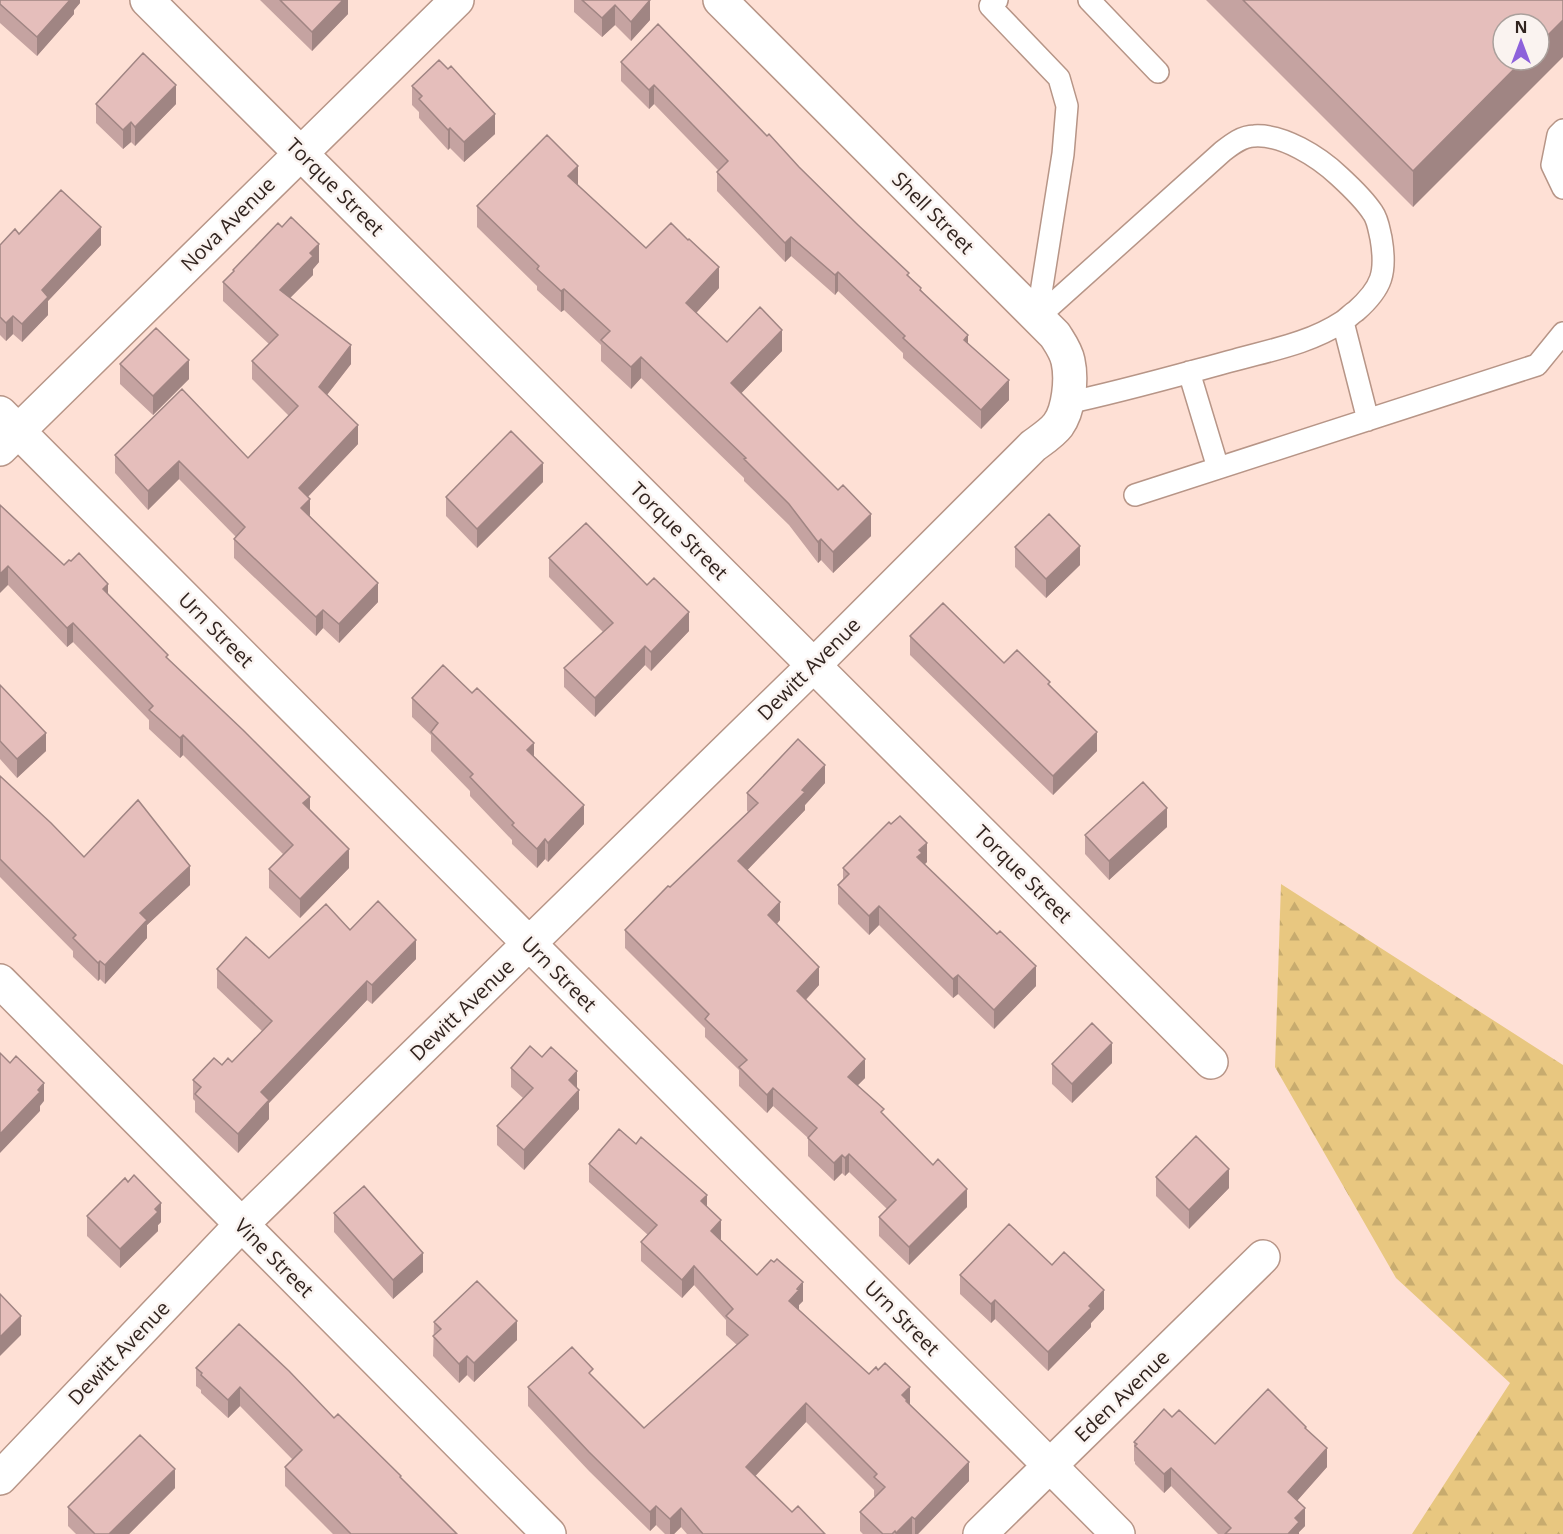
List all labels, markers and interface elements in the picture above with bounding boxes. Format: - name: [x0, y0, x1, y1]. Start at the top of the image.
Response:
- north arrow: [1491, 12, 1551, 72]
- text: N: [1514, 16, 1528, 38]
- street label: Torque Street: [281, 132, 390, 241]
- street label: Shell Street: [886, 166, 980, 260]
- street label: Nova Avenue: [175, 171, 281, 277]
- street label: Torque Street: [625, 476, 734, 585]
- street label: Urn Street: [173, 586, 260, 673]
- street label: Dewitt Avenue: [751, 611, 866, 726]
- street label: Torque Street: [969, 819, 1078, 928]
- street label: Urn Street: [516, 930, 603, 1017]
- street label: Dewitt Avenue: [404, 953, 520, 1066]
- street label: Vine Street: [229, 1212, 320, 1303]
- street label: Urn Street: [859, 1274, 946, 1361]
- street label: Dewitt Avenue: [62, 1295, 175, 1411]
- street label: Eden Avenue: [1069, 1344, 1175, 1448]

